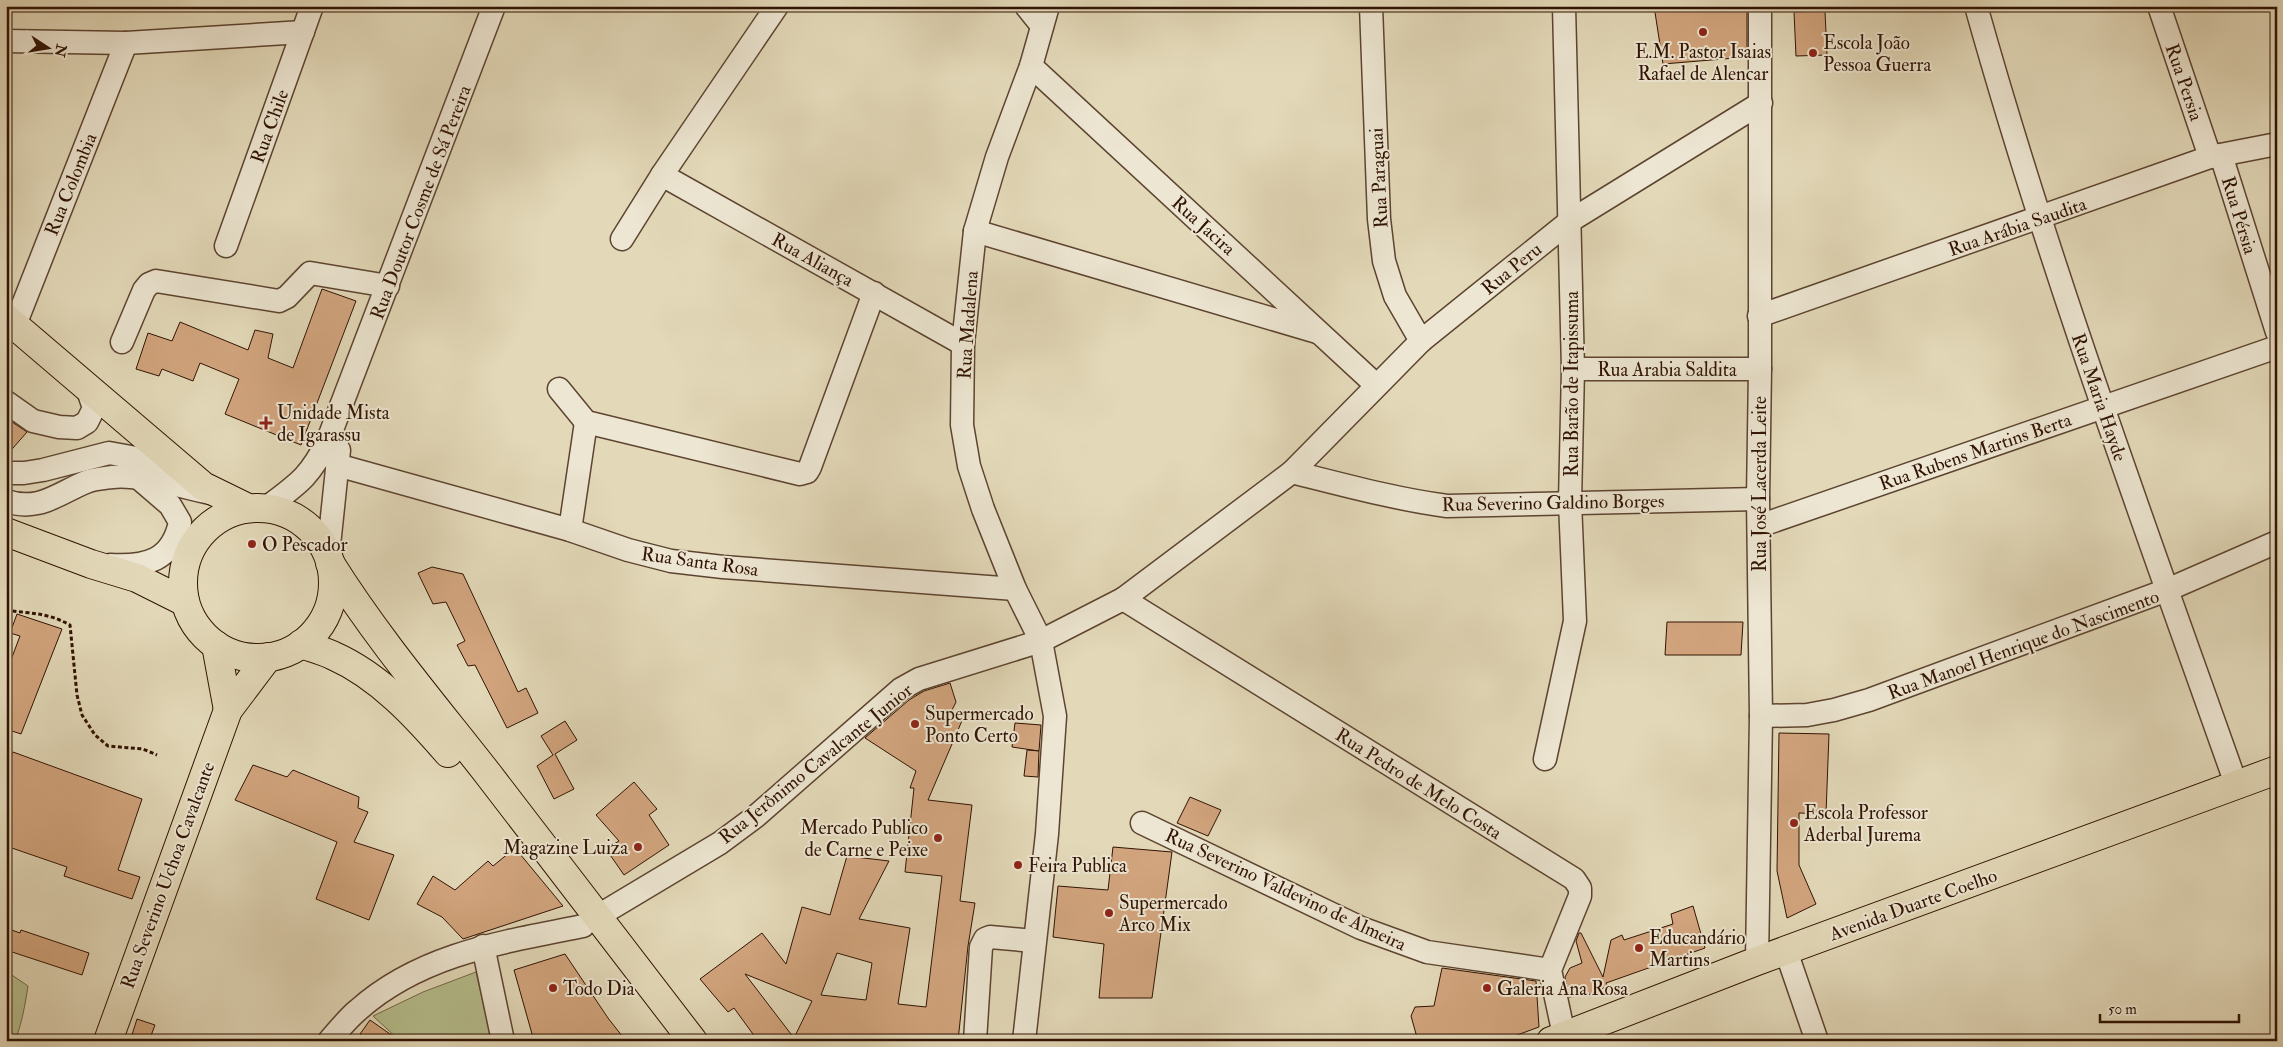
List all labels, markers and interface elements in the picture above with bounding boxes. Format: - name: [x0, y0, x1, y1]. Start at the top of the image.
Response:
- north arrow: [22, 22, 72, 72]
- marker: E.M. Pastor Isaias Rafael de Alencar: [1697, 26, 1709, 38]
- place label: Escola João Pessoa Guerra: [1823, 31, 1931, 77]
- place label: E.M. Pastor Isaias Rafael de Alencar: [1635, 40, 1771, 86]
- street label: Rua Persia: [2160, 41, 2208, 124]
- text: N: [51, 42, 70, 59]
- marker: Escola João Pessoa Guerra: [1807, 47, 1819, 59]
- street label: Rua Doutor Cosme de Sá Pereira: [365, 82, 477, 323]
- street label: Rua Chile: [246, 86, 294, 166]
- street label: Rua Paraguai: [1364, 127, 1394, 229]
- street label: Rua Colombia: [39, 129, 102, 239]
- street label: Rua Pérsia: [2216, 173, 2262, 257]
- street label: Rua Jacira: [1166, 191, 1240, 261]
- street label: Rua Arábia Saudita: [1945, 192, 2090, 262]
- street label: Rua Aliança: [767, 228, 858, 292]
- street label: Rua Peru: [1477, 237, 1547, 300]
- street label: Rua Madalena: [952, 270, 984, 380]
- street label: Rua Barão de Itapissuma: [1560, 291, 1585, 477]
- street label: Rua Maria Hayde: [2066, 330, 2132, 464]
- street label: Rua Arabia Saldita: [1597, 358, 1737, 382]
- street label: Rua José Lacerda Leite: [1748, 396, 1772, 572]
- place label: Unidade Mista de Igarassu: [277, 401, 390, 447]
- street label: Rua Rubens Martins Berta: [1876, 408, 2075, 496]
- marker: Unidade Mista de Igarassu: [259, 416, 273, 430]
- street label: Rua Severino Galdino Borges: [1441, 489, 1665, 517]
- place label: O Pescador: [262, 533, 348, 557]
- marker: O Pescador: [246, 538, 258, 550]
- street label: Rua Santa Rosa: [640, 542, 760, 582]
- street label: Rua Manoel Henrique do Nascimento: [1884, 585, 2162, 705]
- street label: Rua Jerônimo Cavalcante Junior: [714, 678, 917, 849]
- place label: Supermercado Ponto Certo: [925, 702, 1034, 748]
- marker: Supermercado Ponto Certo: [909, 718, 921, 730]
- street label: Rua Pedro de Melo Costa: [1331, 723, 1506, 845]
- street label: Rua Severino Uchoa Cavalcante: [116, 758, 220, 992]
- place label: Escola Professor Aderbal Jurema: [1803, 801, 1928, 847]
- place label: Mercado Publico de Carne e Peixe: [800, 816, 928, 862]
- marker: Escola Professor Aderbal Jurema: [1788, 817, 1800, 829]
- street label: Rua Severino Valdevino de Almeira: [1161, 823, 1410, 956]
- marker: Mercado Publico de Carne e Peixe: [932, 832, 944, 844]
- place label: Magazine Luiza: [503, 836, 628, 860]
- marker: Magazine Luiza: [632, 841, 644, 853]
- place label: Feira Publica: [1028, 854, 1127, 878]
- marker: Feira Publica: [1012, 859, 1024, 871]
- street label: Avenida Duarte Coelho: [1825, 863, 2001, 947]
- place label: Supermercado Arco Mix: [1118, 891, 1228, 937]
- marker: Supermercado Arco Mix: [1103, 907, 1115, 919]
- place label: Educandário Martins: [1649, 926, 1745, 972]
- marker: Educandário Martins: [1633, 942, 1645, 954]
- place label: Todo Dia: [563, 977, 635, 1001]
- place label: Galeria Ana Rosa: [1497, 977, 1628, 1001]
- marker: Todo Dia: [547, 982, 559, 994]
- marker: Galeria Ana Rosa: [1481, 982, 1493, 994]
- scale bar: [2100, 992, 2239, 1024]
- text: 50 m: [2108, 1000, 2137, 1019]

